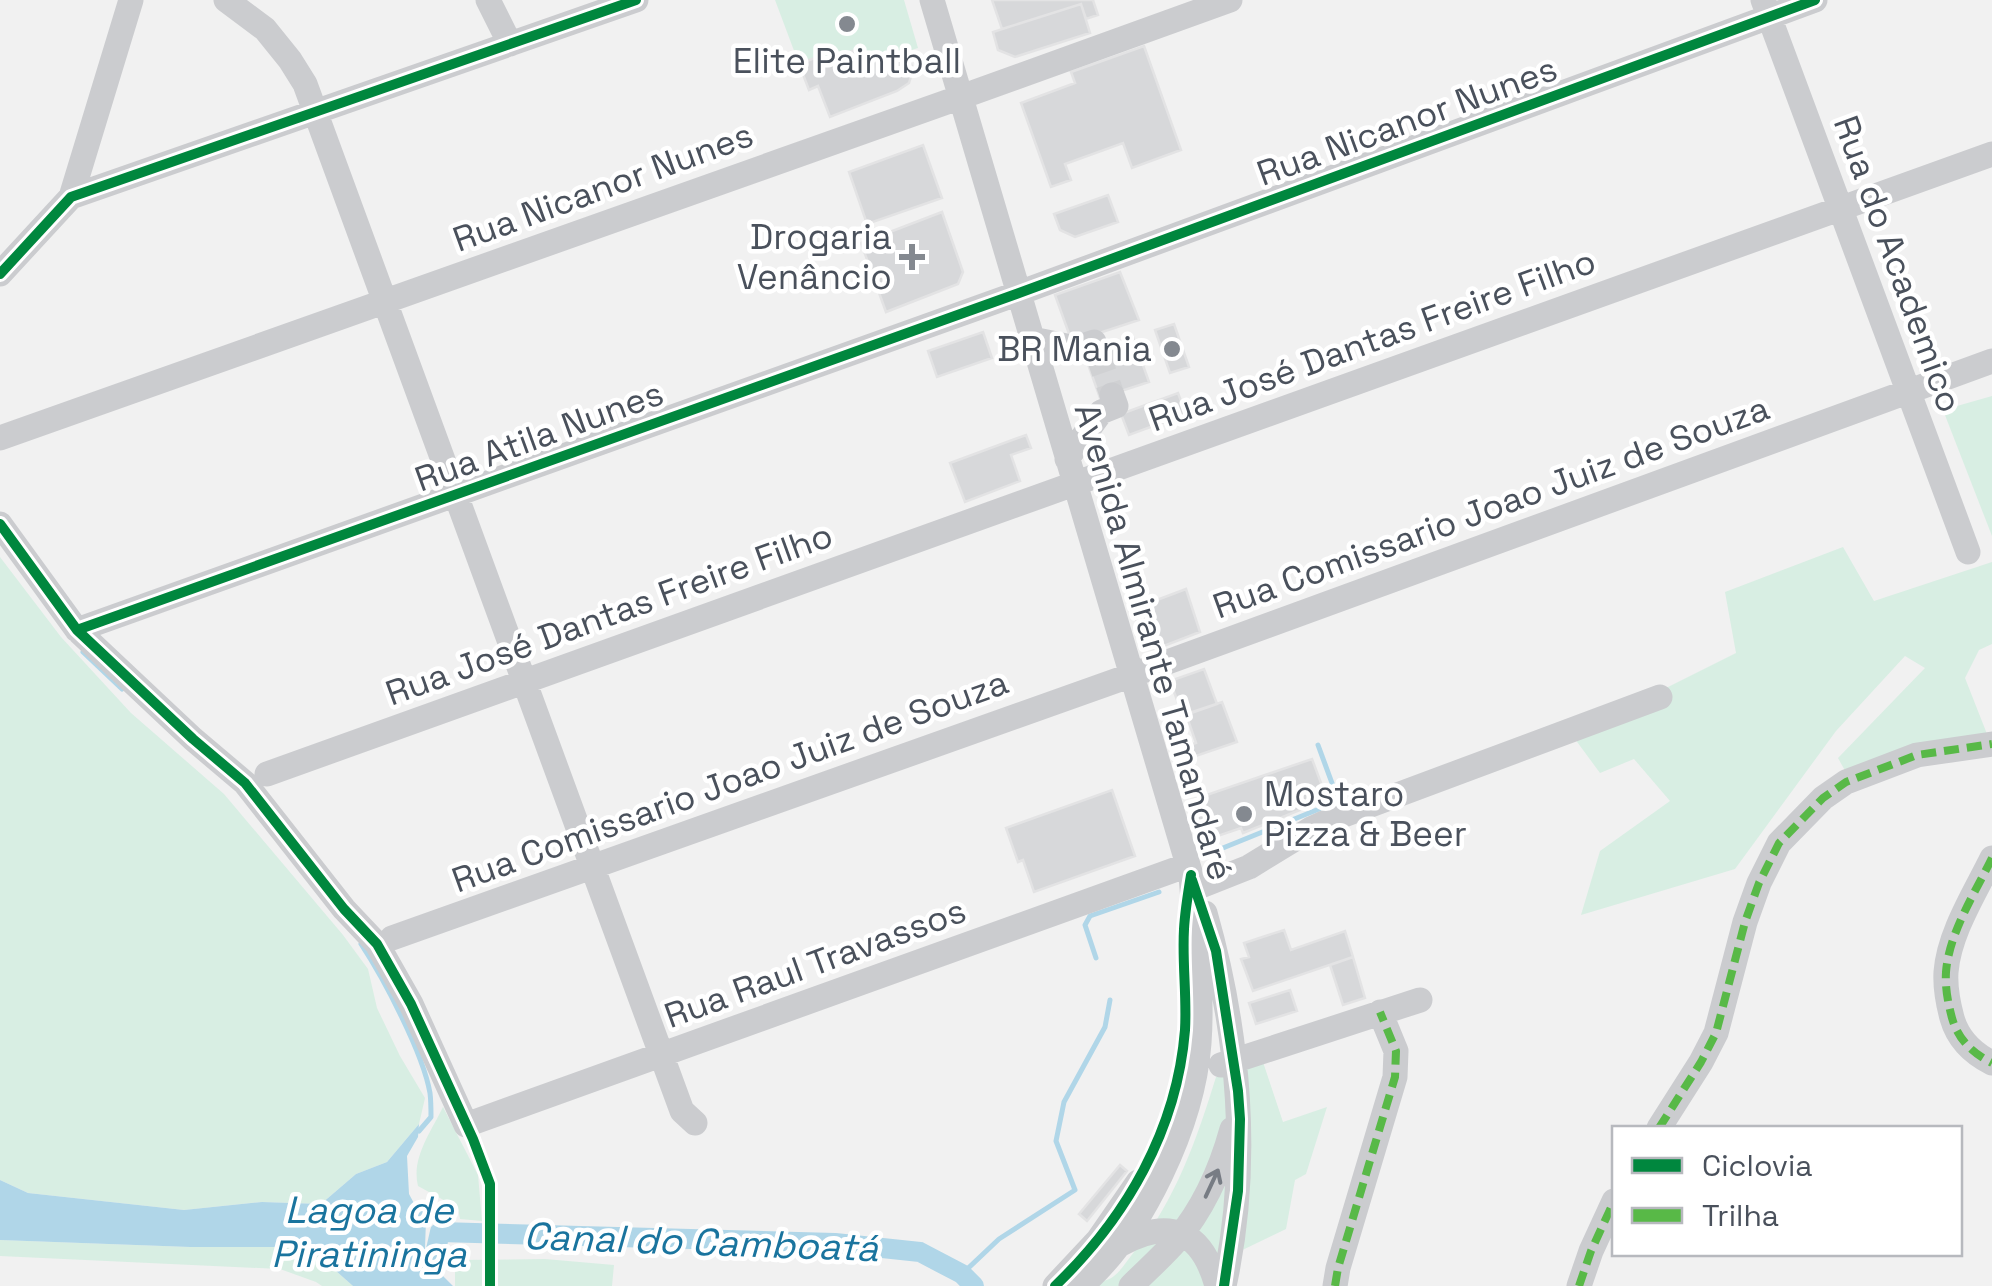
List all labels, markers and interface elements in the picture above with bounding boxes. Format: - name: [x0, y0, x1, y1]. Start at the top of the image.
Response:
- marker: Elite Paintball: [836, 13, 858, 35]
- place label: Elite Paintball: [733, 39, 961, 83]
- street label: Rua Nicanor Nunes: [1251, 46, 1563, 196]
- street label: Rua do Academico: [1824, 110, 1972, 418]
- street label: Rua Nicanor Nunes: [447, 112, 759, 262]
- place label: Drogaria Venâncio: [737, 215, 892, 299]
- street label: Rua José Dantas Freire Filho: [1143, 239, 1601, 441]
- marker: Drogaria Venâncio: [901, 246, 923, 268]
- place label: BR Mania: [997, 327, 1152, 371]
- marker: BR Mania: [1161, 338, 1183, 360]
- street label: Rua Atila Nunes: [409, 371, 669, 501]
- street label: Rua Comissario Joao Juiz de Souza: [1207, 386, 1775, 628]
- street label: Avenida Almirante Tamandaré: [1065, 398, 1243, 886]
- street label: Rua José Dantas Freire Filho: [380, 513, 838, 715]
- street label: Rua Comissario Joao Juiz de Souza: [446, 660, 1014, 902]
- place label: Mostaro Pizza & Beer: [1264, 772, 1467, 856]
- marker: Mostaro Pizza & Beer: [1233, 803, 1255, 825]
- street label: Rua Raul Travassos: [658, 888, 972, 1038]
- legend: [1612, 1126, 1962, 1256]
- text: Ciclovia: [1702, 1146, 1813, 1185]
- one-way arrow: [1203, 1169, 1222, 1199]
- water label: Lagoa de Piratininga: [271, 1186, 467, 1278]
- text: Trilha: [1702, 1196, 1779, 1235]
- water label: Canal do Camboatá: [523, 1212, 879, 1272]

